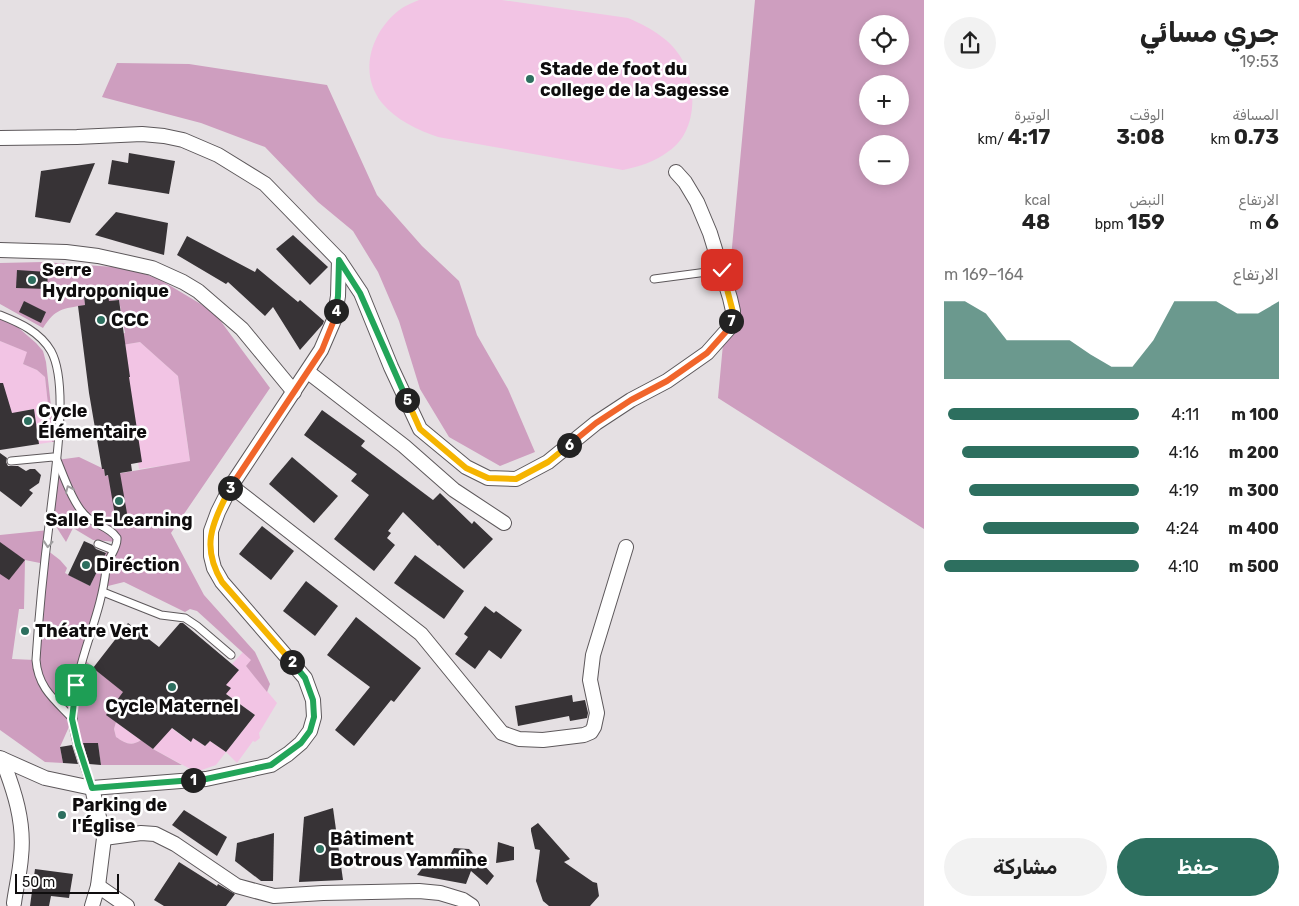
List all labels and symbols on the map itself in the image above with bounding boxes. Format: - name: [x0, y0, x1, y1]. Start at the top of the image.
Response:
- place label: Stade de foot du college de la Sagesse: [540, 58, 730, 101]
- marker: Stade de foot du college de la Sagesse: [524, 73, 536, 85]
- pin: [701, 249, 743, 291]
- place label: Serre Hydroponique: [42, 259, 169, 302]
- marker: Serre Hydroponique: [26, 274, 38, 286]
- pin: 4: [324, 298, 348, 324]
- pin: 7: [718, 308, 744, 334]
- place label: CCC: [111, 309, 149, 331]
- marker: CCC: [95, 314, 107, 326]
- pin: 5: [394, 388, 420, 412]
- place label: Cycle Élémentaire: [38, 400, 147, 443]
- marker: Cycle Élémentaire: [22, 415, 34, 427]
- pin: 6: [556, 432, 582, 458]
- pin: 3: [218, 476, 242, 500]
- one-way arrow: [65, 485, 76, 494]
- marker: Salle E-Learning: [113, 495, 125, 507]
- place label: Salle E-Learning: [45, 509, 193, 531]
- one-way arrow: [42, 540, 53, 548]
- place label: Diréction: [96, 554, 180, 576]
- marker: Diréction: [80, 559, 92, 571]
- place label: Théatre Vert: [35, 620, 148, 642]
- marker: Théatre Vert: [19, 625, 31, 637]
- pin: 2: [280, 650, 304, 674]
- pin: [55, 664, 97, 706]
- marker: Cycle Maternel: [166, 681, 178, 693]
- place label: Cycle Maternel: [105, 695, 239, 717]
- pin: 1: [180, 768, 206, 792]
- place label: Parking de l'Église: [72, 794, 168, 837]
- marker: Parking de l'Église: [56, 809, 68, 821]
- place label: Bâtiment Botrous Yammine: [330, 828, 488, 871]
- marker: Bâtiment Botrous Yammine: [314, 843, 326, 855]
- scale bar: [15, 871, 119, 894]

